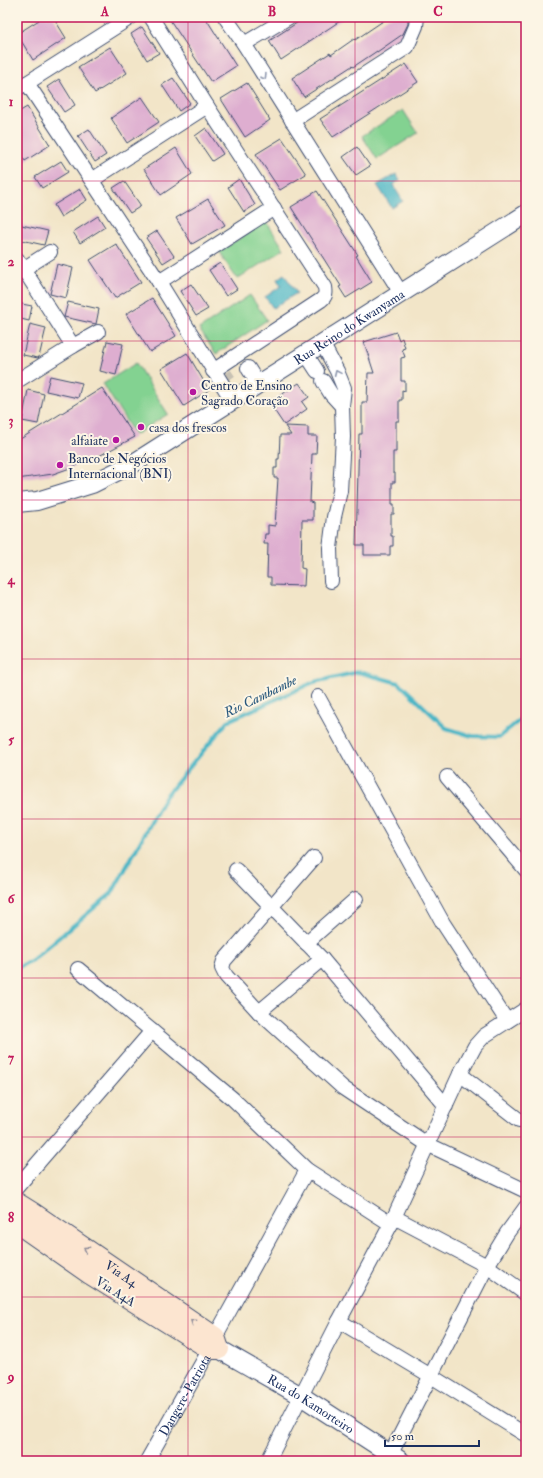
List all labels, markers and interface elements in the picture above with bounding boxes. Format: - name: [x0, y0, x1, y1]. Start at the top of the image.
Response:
- text: A: [100, 4, 110, 20]
- text: B: [268, 4, 276, 20]
- text: C: [433, 4, 443, 20]
- one-way arrow: [260, 73, 267, 80]
- text: 1: [9, 94, 14, 110]
- text: 2: [8, 254, 15, 270]
- street label: Rua Reino do Kwanyama: [291, 286, 408, 369]
- one-way arrow: [334, 370, 342, 377]
- place label: Centro de Ensino Sagrado Coração: [201, 378, 292, 409]
- marker: Centro de Ensino Sagrado Coração: [188, 387, 198, 397]
- text: 3: [9, 413, 14, 429]
- place label: casa dos frescos: [149, 420, 227, 436]
- marker: casa dos frescos: [136, 422, 146, 432]
- place label: alfaiate: [71, 433, 109, 449]
- marker: alfaiate: [111, 435, 121, 445]
- place label: Banco de Negócios Internacional (BNI): [68, 451, 172, 482]
- marker: Banco de Negócios Internacional (BNI): [55, 460, 65, 470]
- text: 4: [6, 572, 15, 588]
- water label: Rio Cambambe: [220, 671, 300, 722]
- text: 5: [8, 732, 14, 748]
- text: 6: [8, 891, 16, 907]
- text: 7: [8, 1050, 15, 1066]
- text: 8: [8, 1210, 14, 1226]
- one-way arrow: [83, 1247, 90, 1254]
- street label: Via A4: [102, 1257, 141, 1291]
- street label: Via A4A: [92, 1273, 139, 1311]
- one-way arrow: [191, 1320, 198, 1327]
- street label: Dangere-Patriota: [156, 1351, 215, 1439]
- text: 9: [6, 1369, 15, 1385]
- street label: Rua do Kamorteiro: [264, 1371, 357, 1437]
- scale bar: [385, 1422, 479, 1448]
- text: 50 m: [391, 1429, 415, 1444]

